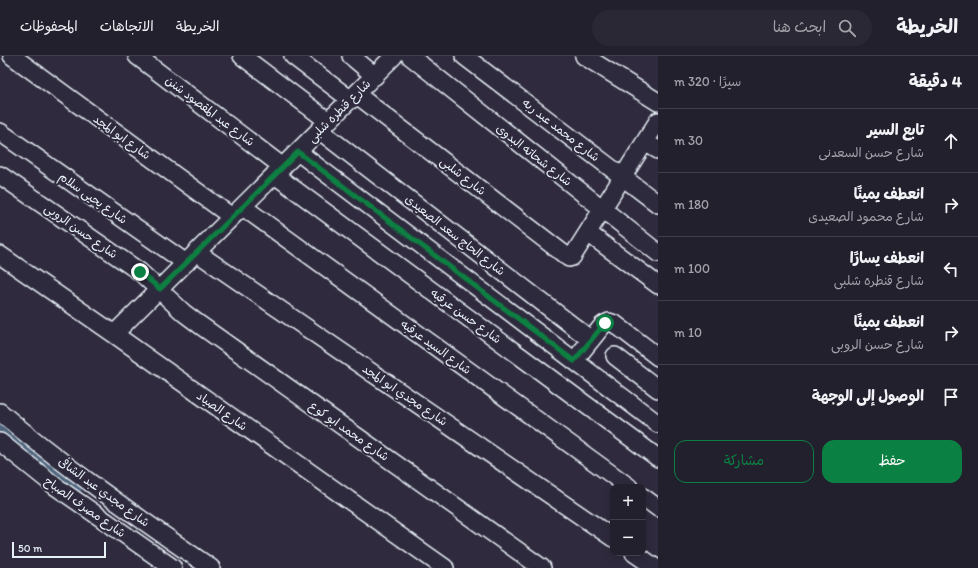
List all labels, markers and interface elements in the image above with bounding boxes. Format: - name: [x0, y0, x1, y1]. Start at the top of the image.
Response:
- search box: [592, 10, 872, 46]
- text: الخريطة: [896, 15, 958, 38]
- icon: search: [836, 17, 858, 39]
- text: المحفوظات: [20, 18, 78, 35]
- text: الاتجاهات: [100, 18, 154, 35]
- text: الخريطة: [176, 18, 219, 35]
- text: ابحث هنا: [773, 18, 826, 36]
- text: 4 دقيقة: [909, 71, 962, 91]
- street label: شارع عبد المقصود شنن: [162, 73, 257, 151]
- text: سيرًا · 320 m: [674, 74, 741, 89]
- street label: شارع قنطره شلبى: [305, 77, 375, 147]
- street label: شارع محمد عبد ربه: [519, 96, 602, 166]
- street label: شارع ابو المجد: [90, 112, 153, 164]
- street label: شارع شحاته البدوى: [492, 121, 575, 191]
- text: تابع السير: [867, 121, 924, 139]
- icon: ahead: [940, 130, 962, 152]
- text: 30 m: [674, 133, 703, 148]
- text: شارع حسن السعدنى: [818, 145, 924, 160]
- street label: شارع شلبى: [436, 154, 488, 200]
- street label: شارع يحيى سلام: [55, 169, 130, 228]
- text: انعطف يمينًا: [854, 185, 924, 203]
- street label: شارع الحاج سعد الصعيدى: [401, 192, 508, 280]
- icon: right: [940, 194, 962, 216]
- text: 180 m: [674, 197, 709, 212]
- street label: شارع حسن الروبى: [41, 201, 120, 263]
- text: شارع محمود الصعيدى: [808, 209, 924, 224]
- text: انعطف يسارًا: [850, 249, 924, 267]
- icon: left: [940, 258, 962, 280]
- text: 100 m: [674, 261, 710, 276]
- route end: [131, 263, 149, 281]
- text: شارع قنطره شلبى: [834, 273, 924, 288]
- street label: شارع حسن عرقبه: [427, 286, 504, 348]
- text: انعطف يمينًا: [854, 313, 924, 331]
- route start: [596, 314, 614, 332]
- street label: شارع السيد عرقبه: [397, 317, 474, 379]
- icon: right: [940, 322, 962, 344]
- text: 10 m: [674, 325, 702, 340]
- text: شارع حسن الروبى: [831, 337, 924, 352]
- street label: شارع مجدي ابو المجد: [359, 361, 450, 430]
- icon: arrive: [940, 386, 962, 408]
- text: الوصول إلى الوجهة: [812, 387, 924, 405]
- street label: شارع الصياد: [193, 389, 250, 435]
- street label: شارع محمد ابو كوع: [305, 398, 392, 465]
- button: مشاركة: [674, 440, 814, 483]
- button: حفظ: [822, 440, 962, 483]
- street label: شارع مجدي عبد الشافى: [55, 453, 153, 531]
- street label: شارع مصرف الصباح: [41, 474, 128, 542]
- map controls: [610, 484, 646, 556]
- button: +: [610, 484, 646, 520]
- button: −: [610, 520, 646, 556]
- scale bar: [12, 540, 106, 559]
- text: 50 m: [18, 542, 42, 555]

